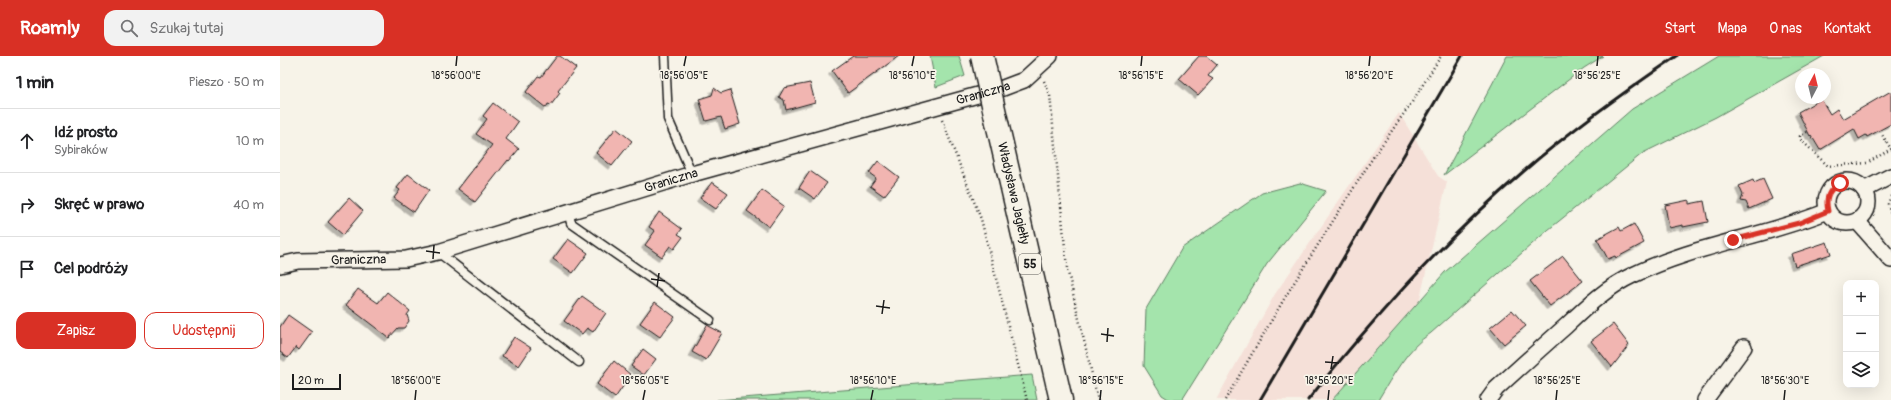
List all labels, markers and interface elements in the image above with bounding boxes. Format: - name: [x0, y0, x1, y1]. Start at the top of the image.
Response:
- search box: [104, 10, 384, 46]
- text: Roamly: [20, 16, 80, 40]
- icon: search: [118, 17, 140, 39]
- text: Szukaj tutaj: [150, 19, 224, 38]
- text: Start: [1664, 20, 1695, 37]
- text: Mapa: [1717, 20, 1747, 37]
- text: O nas: [1769, 20, 1802, 37]
- text: Kontakt: [1824, 20, 1871, 37]
- north arrow: [1795, 68, 1831, 104]
- text: 18°56'00"E: [431, 70, 481, 82]
- text: 18°56'05"E: [660, 70, 708, 82]
- text: 18°56'10"E: [889, 70, 935, 82]
- text: 18°56'15"E: [1118, 70, 1164, 82]
- text: 18°56'20"E: [1345, 70, 1393, 82]
- text: 18°56'25"E: [1574, 70, 1620, 82]
- text: 1 min: [16, 72, 54, 93]
- text: Pieszo · 50 m: [188, 74, 264, 90]
- street label: Graniczna: [954, 78, 1013, 109]
- text: Idź prosto: [54, 123, 118, 142]
- icon: ahead: [16, 130, 38, 152]
- text: 10 m: [236, 133, 264, 149]
- street label: Władysława Jagiełły: [994, 140, 1033, 246]
- text: Sybiraków: [54, 142, 108, 158]
- street label: Graniczna: [642, 165, 700, 196]
- route start: [1831, 174, 1849, 192]
- icon: right: [16, 194, 38, 216]
- text: Skręć w prawo: [54, 195, 144, 214]
- text: 40 m: [233, 197, 264, 213]
- route end: [1724, 231, 1742, 249]
- street label: Graniczna: [331, 251, 386, 268]
- road number: 55: [1019, 254, 1041, 274]
- icon: arrive: [16, 258, 38, 280]
- text: Cel podróży: [54, 259, 128, 278]
- map controls: [1843, 280, 1879, 388]
- button: +: [1843, 280, 1879, 316]
- button: Zapisz: [16, 312, 136, 349]
- button: Udostępnij: [144, 312, 264, 349]
- button: −: [1843, 316, 1879, 352]
- button: layers: [1843, 352, 1879, 388]
- scale bar: [292, 372, 341, 391]
- text: 20 m: [298, 374, 324, 387]
- text: 18°56'00"E: [391, 375, 441, 387]
- text: 18°56'05"E: [621, 375, 669, 387]
- text: 18°56'10"E: [850, 375, 896, 387]
- text: 18°56'15"E: [1078, 375, 1124, 387]
- text: 18°56'20"E: [1305, 375, 1353, 387]
- text: 18°56'25"E: [1534, 375, 1580, 387]
- text: 18°56'30"E: [1761, 375, 1809, 387]

